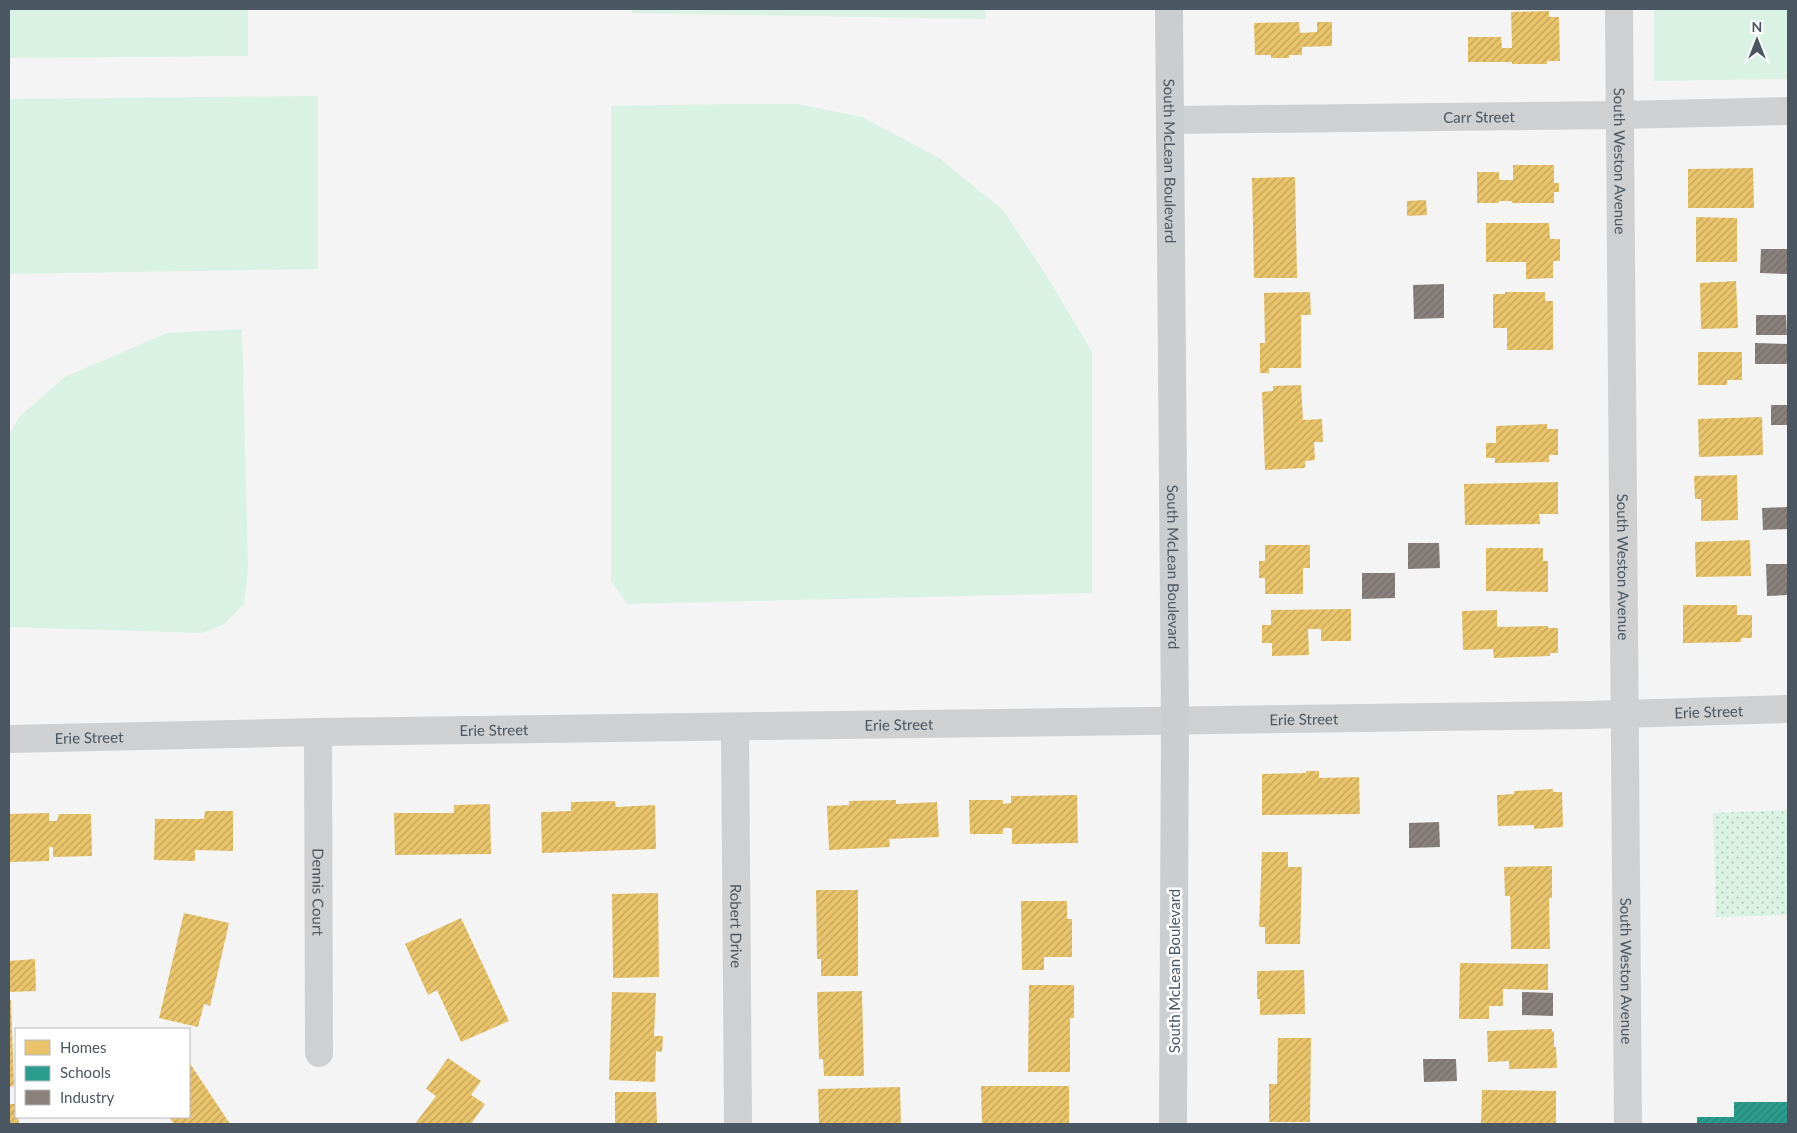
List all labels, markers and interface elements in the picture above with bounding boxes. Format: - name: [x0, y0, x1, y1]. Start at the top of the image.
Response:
- north arrow: [1732, 15, 1782, 65]
- text: N: [1752, 18, 1762, 35]
- street label: South McLean Boulevard: [1161, 79, 1180, 243]
- street label: South Weston Avenue: [1611, 88, 1630, 235]
- street label: Carr Street: [1443, 107, 1515, 126]
- street label: South McLean Boulevard: [1164, 485, 1183, 649]
- street label: South Weston Avenue: [1614, 494, 1633, 641]
- street label: Erie Street: [1674, 701, 1744, 721]
- street label: Erie Street: [1269, 709, 1339, 728]
- street label: Erie Street: [864, 715, 934, 734]
- street label: Erie Street: [459, 720, 529, 739]
- street label: Erie Street: [54, 727, 124, 747]
- street label: Dennis Court: [309, 848, 328, 936]
- street label: Robert Drive: [727, 884, 746, 968]
- street label: South McLean Boulevard: [1165, 889, 1183, 1053]
- street label: South Weston Avenue: [1617, 898, 1636, 1044]
- legend: [15, 1028, 190, 1118]
- text: Homes: [60, 1038, 106, 1056]
- text: Schools: [60, 1063, 111, 1081]
- text: Industry: [60, 1088, 115, 1106]

